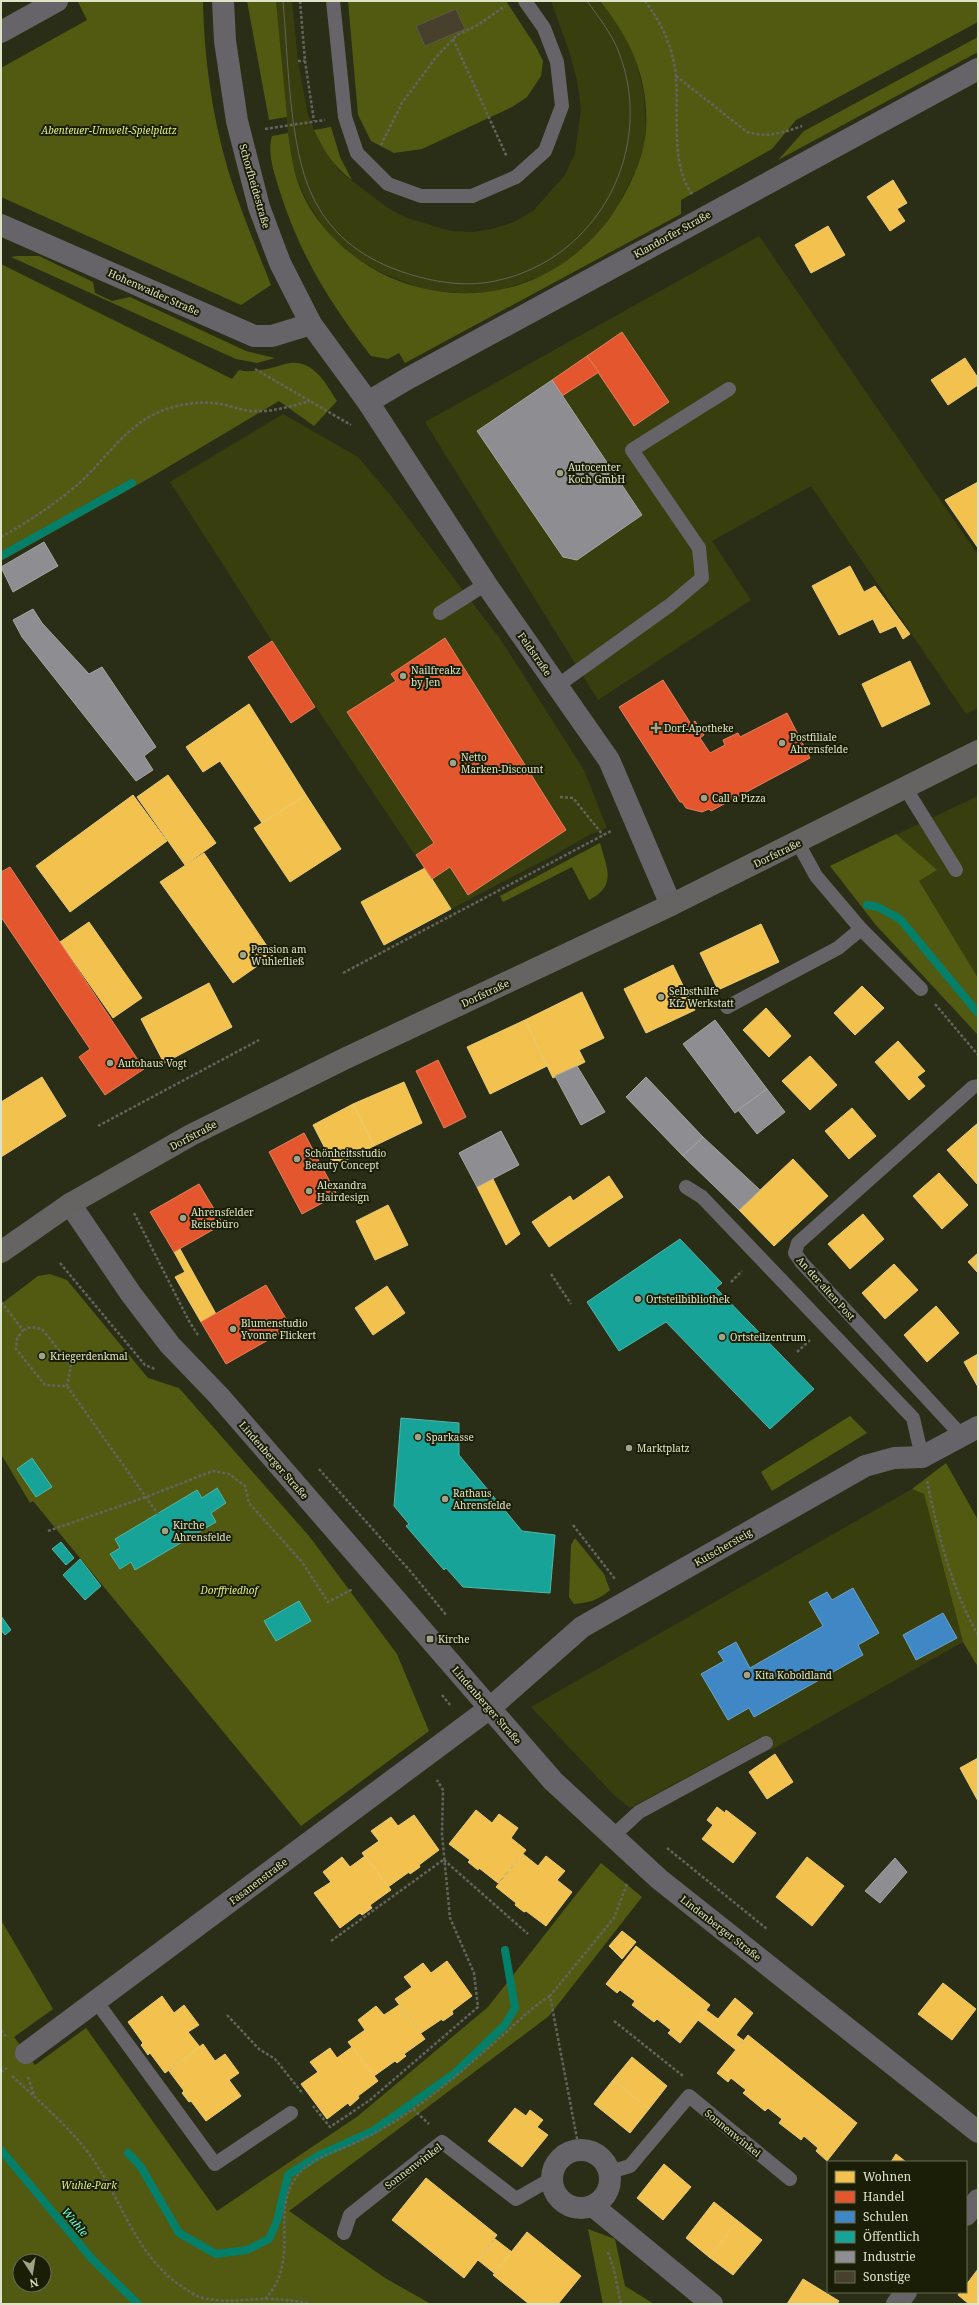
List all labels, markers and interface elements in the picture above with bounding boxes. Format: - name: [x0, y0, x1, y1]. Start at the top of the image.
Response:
- park label: Abenteuer-Umwelt-Spielplatz: [40, 123, 177, 137]
- street label: Schorfheidestraße: [236, 142, 274, 230]
- street label: Klandorfer Straße: [631, 207, 713, 261]
- street label: Hohenwalder Straße: [106, 265, 202, 319]
- place label: Autocenter Koch GmbH: [568, 460, 625, 486]
- marker: Autocenter Koch GmbH: [555, 468, 565, 478]
- street label: Feldstraße: [515, 629, 555, 679]
- place label: Nailfreakz by Jen: [411, 663, 461, 689]
- marker: Nailfreakz by Jen: [398, 671, 408, 681]
- place label: Dorf-Apotheke: [664, 721, 734, 735]
- marker: Dorf-Apotheke: [651, 723, 661, 733]
- place label: Postfiliale Ahrensfelde: [790, 730, 848, 756]
- marker: Postfiliale Ahrensfelde: [777, 738, 787, 748]
- place label: Netto Marken-Discount: [461, 750, 544, 776]
- marker: Netto Marken-Discount: [448, 758, 458, 768]
- place label: Call a Pizza: [712, 791, 766, 805]
- marker: Call a Pizza: [699, 793, 709, 803]
- street label: Dorfstraße: [751, 835, 803, 871]
- place label: Pension am Wuhlefließ: [251, 942, 307, 968]
- marker: Pension am Wuhlefließ: [238, 950, 248, 960]
- street label: Dorfstraße: [459, 976, 511, 1010]
- place label: Selbsthilfe Kfz Werkstatt: [669, 984, 734, 1010]
- marker: Selbsthilfe Kfz Werkstatt: [656, 992, 666, 1002]
- place label: Autohaus Vogt: [118, 1056, 187, 1070]
- marker: Autohaus Vogt: [105, 1058, 115, 1068]
- street label: Dorfstraße: [167, 1117, 219, 1153]
- place label: Schönheitsstudio Beauty Concept: [305, 1146, 387, 1172]
- marker: Schönheitsstudio Beauty Concept: [292, 1154, 302, 1164]
- place label: Alexandra Hairdesign: [317, 1178, 370, 1204]
- marker: Alexandra Hairdesign: [304, 1186, 314, 1196]
- place label: Ahrensfelder Reisebüro: [191, 1205, 254, 1231]
- marker: Ahrensfelder Reisebüro: [178, 1213, 188, 1223]
- street label: An der alten Post: [794, 1253, 859, 1323]
- place label: Ortsteilbibliothek: [646, 1292, 730, 1306]
- marker: Ortsteilbibliothek: [633, 1294, 643, 1304]
- place label: Blumenstudio Yvonne Flickert: [240, 1316, 316, 1342]
- marker: Blumenstudio Yvonne Flickert: [228, 1324, 238, 1334]
- place label: Ortsteilzentrum: [730, 1330, 807, 1344]
- marker: Ortsteilzentrum: [717, 1332, 727, 1342]
- place label: Kriegerdenkmal: [50, 1349, 128, 1363]
- marker: Kriegerdenkmal: [37, 1351, 47, 1361]
- street label: Lindenberger Straße: [236, 1418, 312, 1502]
- place label: Sparkasse: [426, 1430, 474, 1444]
- marker: Sparkasse: [413, 1432, 423, 1442]
- place label: Marktplatz: [637, 1441, 690, 1455]
- marker: Marktplatz: [624, 1443, 634, 1453]
- place label: Rathaus Ahrensfelde: [453, 1486, 511, 1512]
- marker: Rathaus Ahrensfelde: [440, 1494, 450, 1504]
- place label: Kirche Ahrensfelde: [173, 1518, 231, 1544]
- street label: Kutschersteig: [692, 1525, 755, 1569]
- marker: Kirche Ahrensfelde: [160, 1526, 170, 1536]
- park label: Dorffriedhof: [199, 1583, 259, 1597]
- place label: Kirche: [438, 1632, 470, 1646]
- marker: Kirche: [425, 1634, 435, 1644]
- street label: Lindenberger Straße: [449, 1663, 525, 1747]
- place label: Kita Koboldland: [755, 1668, 832, 1682]
- marker: Kita Koboldland: [742, 1670, 752, 1680]
- street label: Fasanenstraße: [226, 1854, 290, 1908]
- street label: Lindenberger Straße: [678, 1892, 764, 1964]
- street label: Sonnenwinkel: [702, 2106, 764, 2160]
- street label: Sonnenwinkel: [382, 2140, 444, 2192]
- legend: [827, 2161, 967, 2293]
- text: Wohnen: [863, 2168, 912, 2185]
- park label: Wuhle-Park: [61, 2178, 117, 2192]
- text: Handel: [863, 2188, 905, 2205]
- water label: Wuhle: [59, 2204, 92, 2240]
- text: Schulen: [863, 2208, 909, 2225]
- text: Öffentlich: [863, 2228, 920, 2245]
- text: Industrie: [863, 2248, 916, 2265]
- north arrow: [12, 2253, 52, 2293]
- text: Sonstige: [863, 2268, 911, 2285]
- text: N: [28, 2275, 40, 2292]

